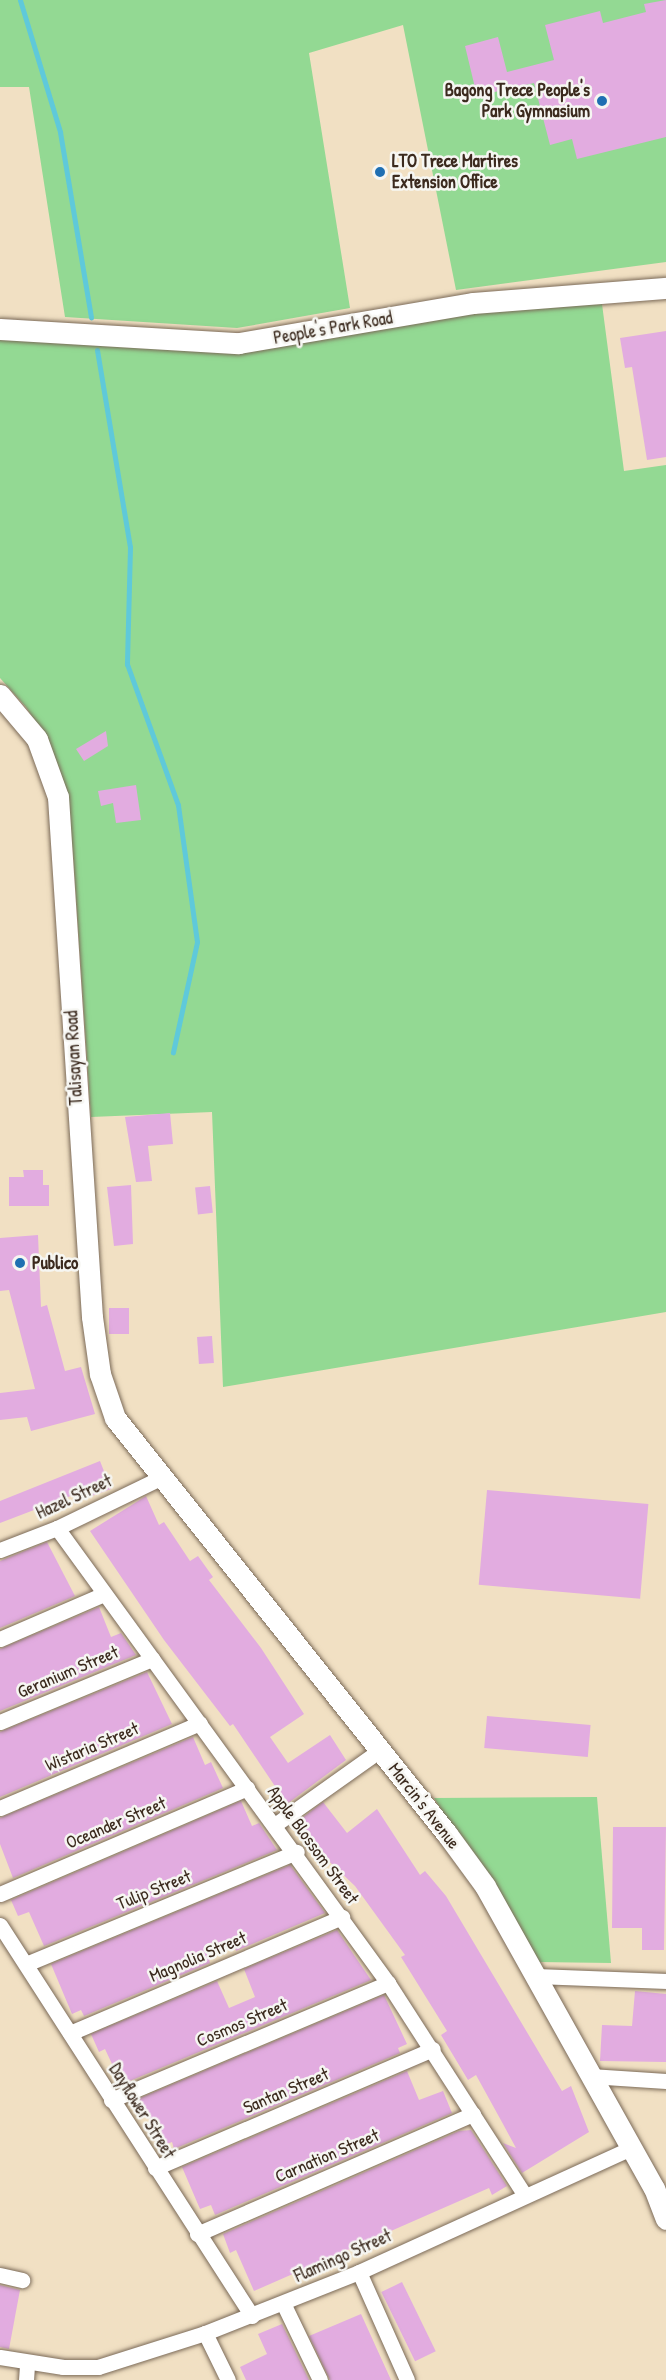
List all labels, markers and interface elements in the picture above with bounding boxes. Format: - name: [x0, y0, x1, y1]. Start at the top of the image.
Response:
- place label: Bagong Trece People's Park Gymnasium: [445, 80, 590, 122]
- marker: Bagong Trece People's Park Gymnasium: [595, 94, 609, 108]
- place label: LTO Trece Martires Extension Office: [392, 151, 518, 194]
- marker: LTO Trece Martires Extension Office: [373, 165, 387, 179]
- street label: People's Park Road: [272, 307, 394, 349]
- street label: Talisayan Road: [61, 1010, 87, 1106]
- place label: Publico: [32, 1252, 78, 1274]
- marker: Publico: [13, 1256, 27, 1270]
- street label: Hazel Street: [33, 1470, 115, 1524]
- street label: Geranium Street: [14, 1641, 122, 1703]
- street label: Wistaria Street: [42, 1718, 142, 1776]
- street label: Marcin's Avenue: [384, 1759, 464, 1853]
- street label: Apple Blossom Street: [263, 1782, 363, 1908]
- street label: Oceander Street: [63, 1792, 169, 1854]
- street label: Tulip Street: [114, 1865, 194, 1915]
- street label: Magnolia Street: [146, 1927, 250, 1987]
- street label: Cosmos Street: [193, 1994, 291, 2052]
- street label: Dayflower Street: [104, 2059, 180, 2163]
- street label: Santan Street: [240, 2063, 332, 2119]
- street label: Carnation Street: [272, 2124, 382, 2188]
- street label: Flamingo Street: [291, 2225, 395, 2287]

